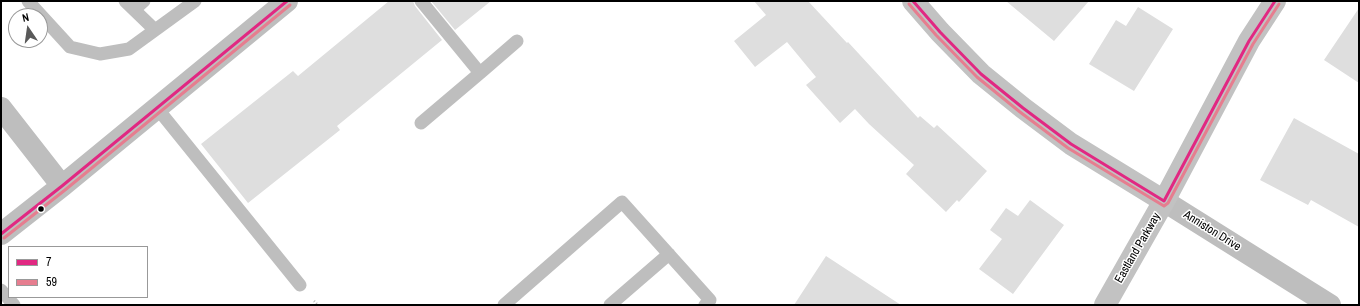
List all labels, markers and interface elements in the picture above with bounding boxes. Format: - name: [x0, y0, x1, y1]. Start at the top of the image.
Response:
- north arrow: [8, 8, 48, 48]
- text: N: [21, 10, 30, 25]
- unlabelled marker: [36, 204, 46, 214]
- street label: Anniston Drive: [1181, 208, 1243, 254]
- street label: Eastland Parkway: [1112, 210, 1164, 286]
- legend: [8, 246, 148, 298]
- text: 7: [46, 254, 51, 270]
- text: 59: [46, 274, 57, 290]

